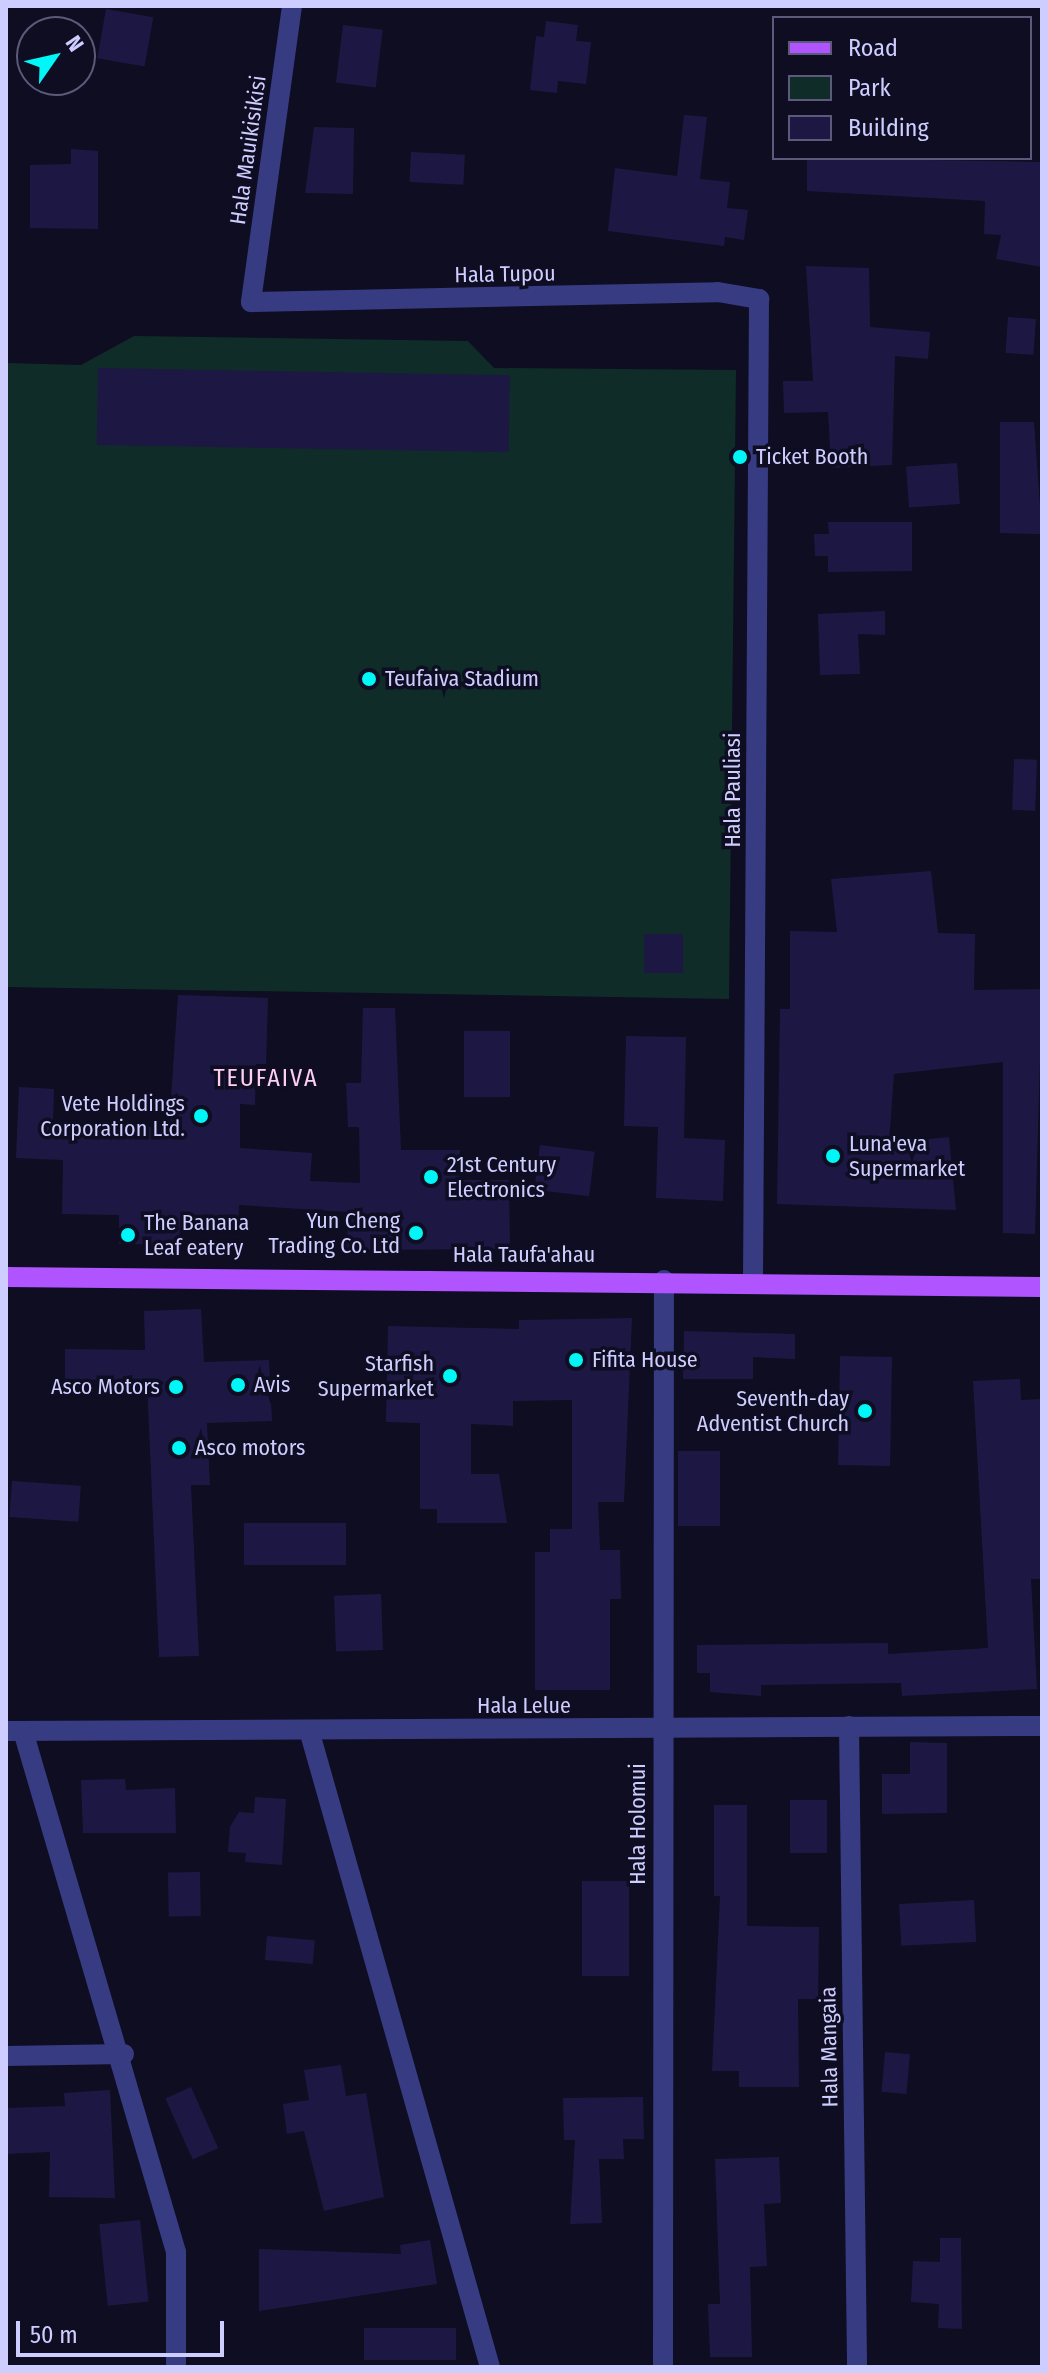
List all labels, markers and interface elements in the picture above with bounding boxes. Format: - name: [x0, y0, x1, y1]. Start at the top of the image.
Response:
- north arrow: [16, 16, 96, 96]
- legend: [772, 16, 1032, 160]
- text: N: [60, 30, 90, 56]
- text: Road: [848, 34, 898, 62]
- street label: Hala Mauikisikisi: [224, 74, 272, 226]
- text: Park: [848, 74, 891, 102]
- text: Building: [848, 114, 929, 142]
- street label: Hala Tupou: [454, 260, 556, 288]
- place label: Ticket Booth: [756, 444, 868, 470]
- marker: Ticket Booth: [731, 448, 749, 466]
- place label: Teufaiva Stadium: [385, 666, 539, 692]
- marker: Teufaiva Stadium: [360, 670, 378, 688]
- street label: Hala Pauliasi: [720, 732, 746, 848]
- district label: TEUFAIVA: [213, 1065, 319, 1093]
- place label: Vete Holdings Corporation Ltd.: [40, 1090, 185, 1142]
- marker: Vete Holdings Corporation Ltd.: [192, 1107, 210, 1125]
- place label: Luna'eva Supermarket: [849, 1130, 965, 1182]
- marker: Luna'eva Supermarket: [824, 1147, 842, 1165]
- place label: 21st Century Electronics: [447, 1151, 556, 1202]
- marker: 21st Century Electronics: [422, 1168, 440, 1186]
- place label: Yun Cheng Trading Co. Ltd: [268, 1207, 400, 1258]
- place label: The Banana Leaf eatery: [144, 1209, 249, 1260]
- marker: Yun Cheng Trading Co. Ltd: [407, 1224, 425, 1242]
- marker: The Banana Leaf eatery: [119, 1226, 137, 1244]
- street label: Hala Taufa'ahau: [453, 1242, 595, 1268]
- place label: Fifita House: [592, 1347, 698, 1373]
- place label: Starfish Supermarket: [318, 1350, 434, 1402]
- marker: Fifita House: [567, 1351, 585, 1369]
- marker: Starfish Supermarket: [441, 1367, 459, 1385]
- place label: Avis: [254, 1372, 290, 1398]
- place label: Asco Motors: [51, 1374, 160, 1400]
- marker: Avis: [229, 1376, 247, 1394]
- marker: Asco Motors: [167, 1378, 185, 1396]
- place label: Seventh-day Adventist Church: [697, 1385, 849, 1436]
- marker: Seventh-day Adventist Church: [856, 1402, 874, 1420]
- place label: Asco motors: [195, 1435, 305, 1461]
- marker: Asco motors: [170, 1439, 188, 1457]
- street label: Hala Lelue: [477, 1693, 571, 1719]
- street label: Hala Holomui: [625, 1763, 651, 1885]
- street label: Hala Mangaia: [815, 1986, 843, 2108]
- scale bar: [20, 2305, 228, 2355]
- text: 50 m: [30, 2321, 78, 2349]

